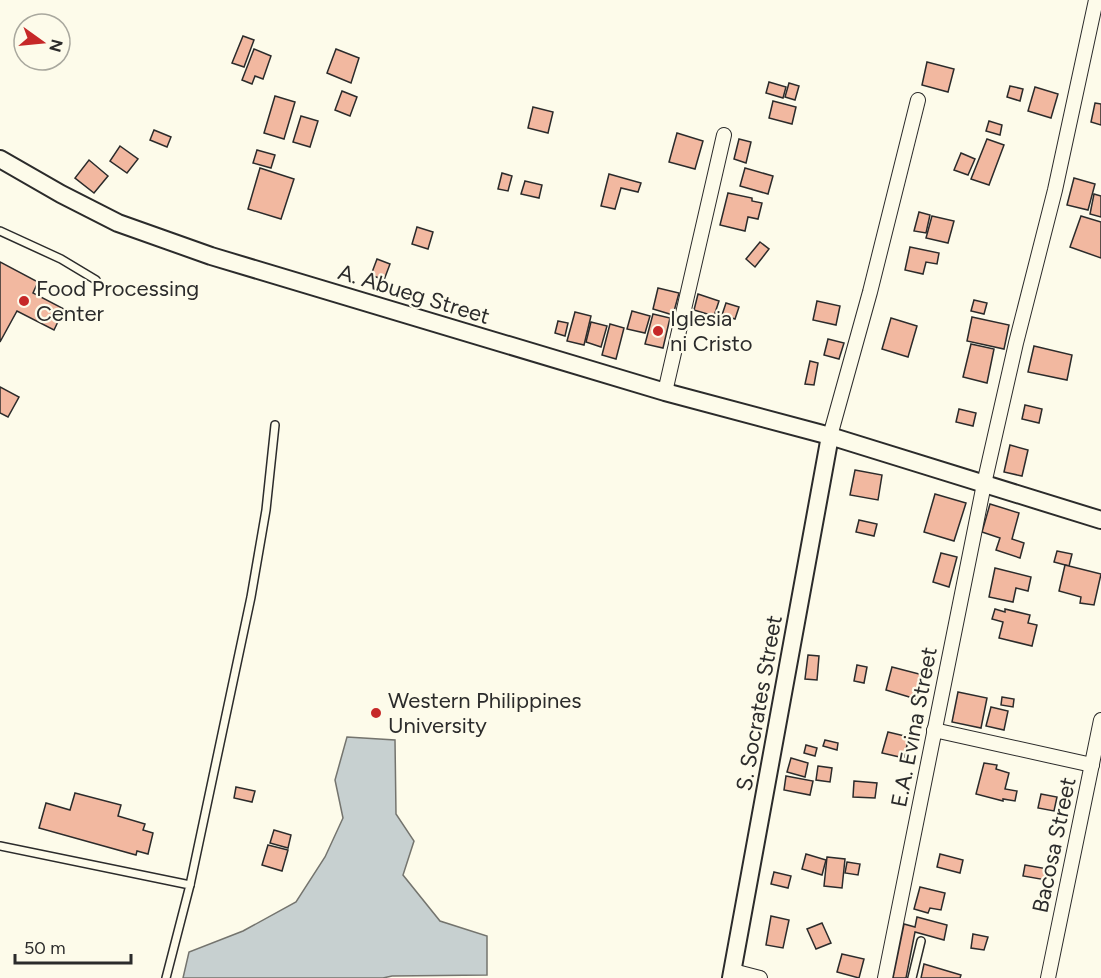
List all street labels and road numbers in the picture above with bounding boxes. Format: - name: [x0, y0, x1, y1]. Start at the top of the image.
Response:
- street label: A. Abueg Street: [335, 258, 493, 330]
- street label: S. Socrates Street: [730, 613, 788, 793]
- street label: E.A. Evina Street: [885, 645, 943, 809]
- street label: Bacosa Street: [1026, 775, 1082, 915]

